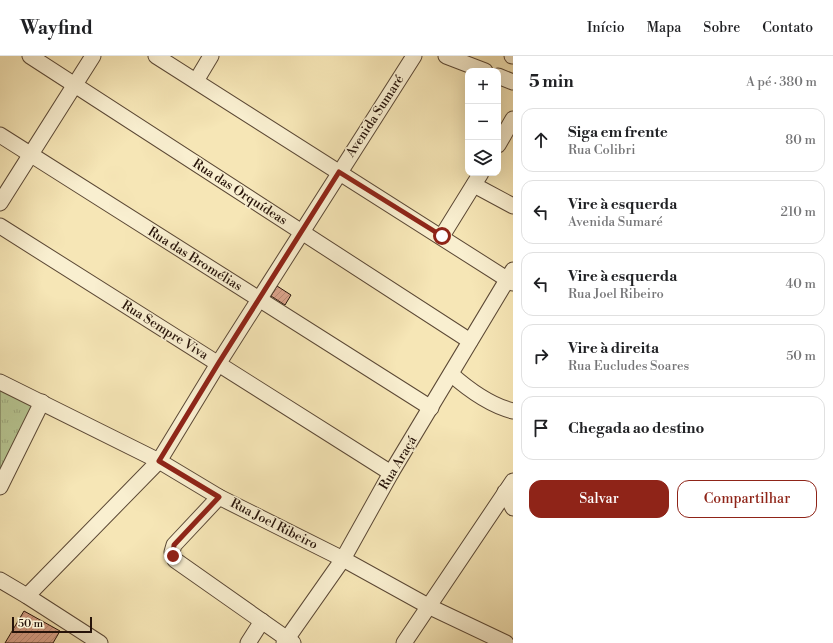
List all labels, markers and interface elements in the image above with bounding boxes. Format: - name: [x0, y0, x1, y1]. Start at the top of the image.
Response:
- text: Wayfind: [20, 16, 93, 40]
- text: Início: [587, 19, 625, 37]
- text: Mapa: [647, 19, 681, 37]
- text: Sobre: [703, 19, 740, 37]
- text: Contato: [762, 19, 813, 37]
- map controls: [465, 68, 501, 176]
- button: +: [465, 68, 501, 104]
- text: 5 min: [529, 71, 574, 93]
- street label: Avenida Sumaré: [342, 72, 408, 161]
- text: A pé · 380 m: [746, 74, 817, 90]
- button: −: [465, 104, 501, 140]
- text: Siga em frente: [568, 123, 668, 142]
- icon: ahead: [530, 129, 552, 151]
- text: 80 m: [785, 132, 816, 148]
- button: layers: [465, 140, 501, 176]
- text: Rua Colibri: [568, 142, 636, 158]
- street label: Rua das Orquídeas: [190, 155, 291, 229]
- text: Vire à esquerda: [568, 195, 677, 214]
- icon: left: [530, 201, 552, 223]
- text: 210 m: [781, 204, 816, 220]
- text: Avenida Sumaré: [568, 214, 663, 230]
- street label: Rua das Bromélias: [145, 224, 245, 295]
- route start: [433, 227, 451, 245]
- text: Vire à esquerda: [568, 267, 677, 286]
- icon: left: [530, 273, 552, 295]
- text: 40 m: [786, 276, 816, 292]
- text: Rua Joel Ribeiro: [568, 286, 664, 302]
- street label: Rua Sempre Viva: [119, 297, 212, 363]
- text: Vire à direita: [568, 339, 659, 358]
- icon: right: [530, 345, 552, 367]
- text: 50 m: [786, 348, 816, 364]
- text: Rua Eucludes Soares: [568, 358, 689, 374]
- icon: arrive: [530, 417, 552, 439]
- text: Chegada ao destino: [568, 419, 704, 438]
- street label: Rua Araçá: [376, 433, 420, 493]
- button: Salvar: [529, 480, 669, 518]
- button: Compartilhar: [677, 480, 817, 518]
- street label: Rua Joel Ribeiro: [228, 495, 320, 553]
- route end: [164, 547, 182, 565]
- scale bar: [12, 615, 92, 634]
- text: 50 m: [18, 617, 43, 631]

